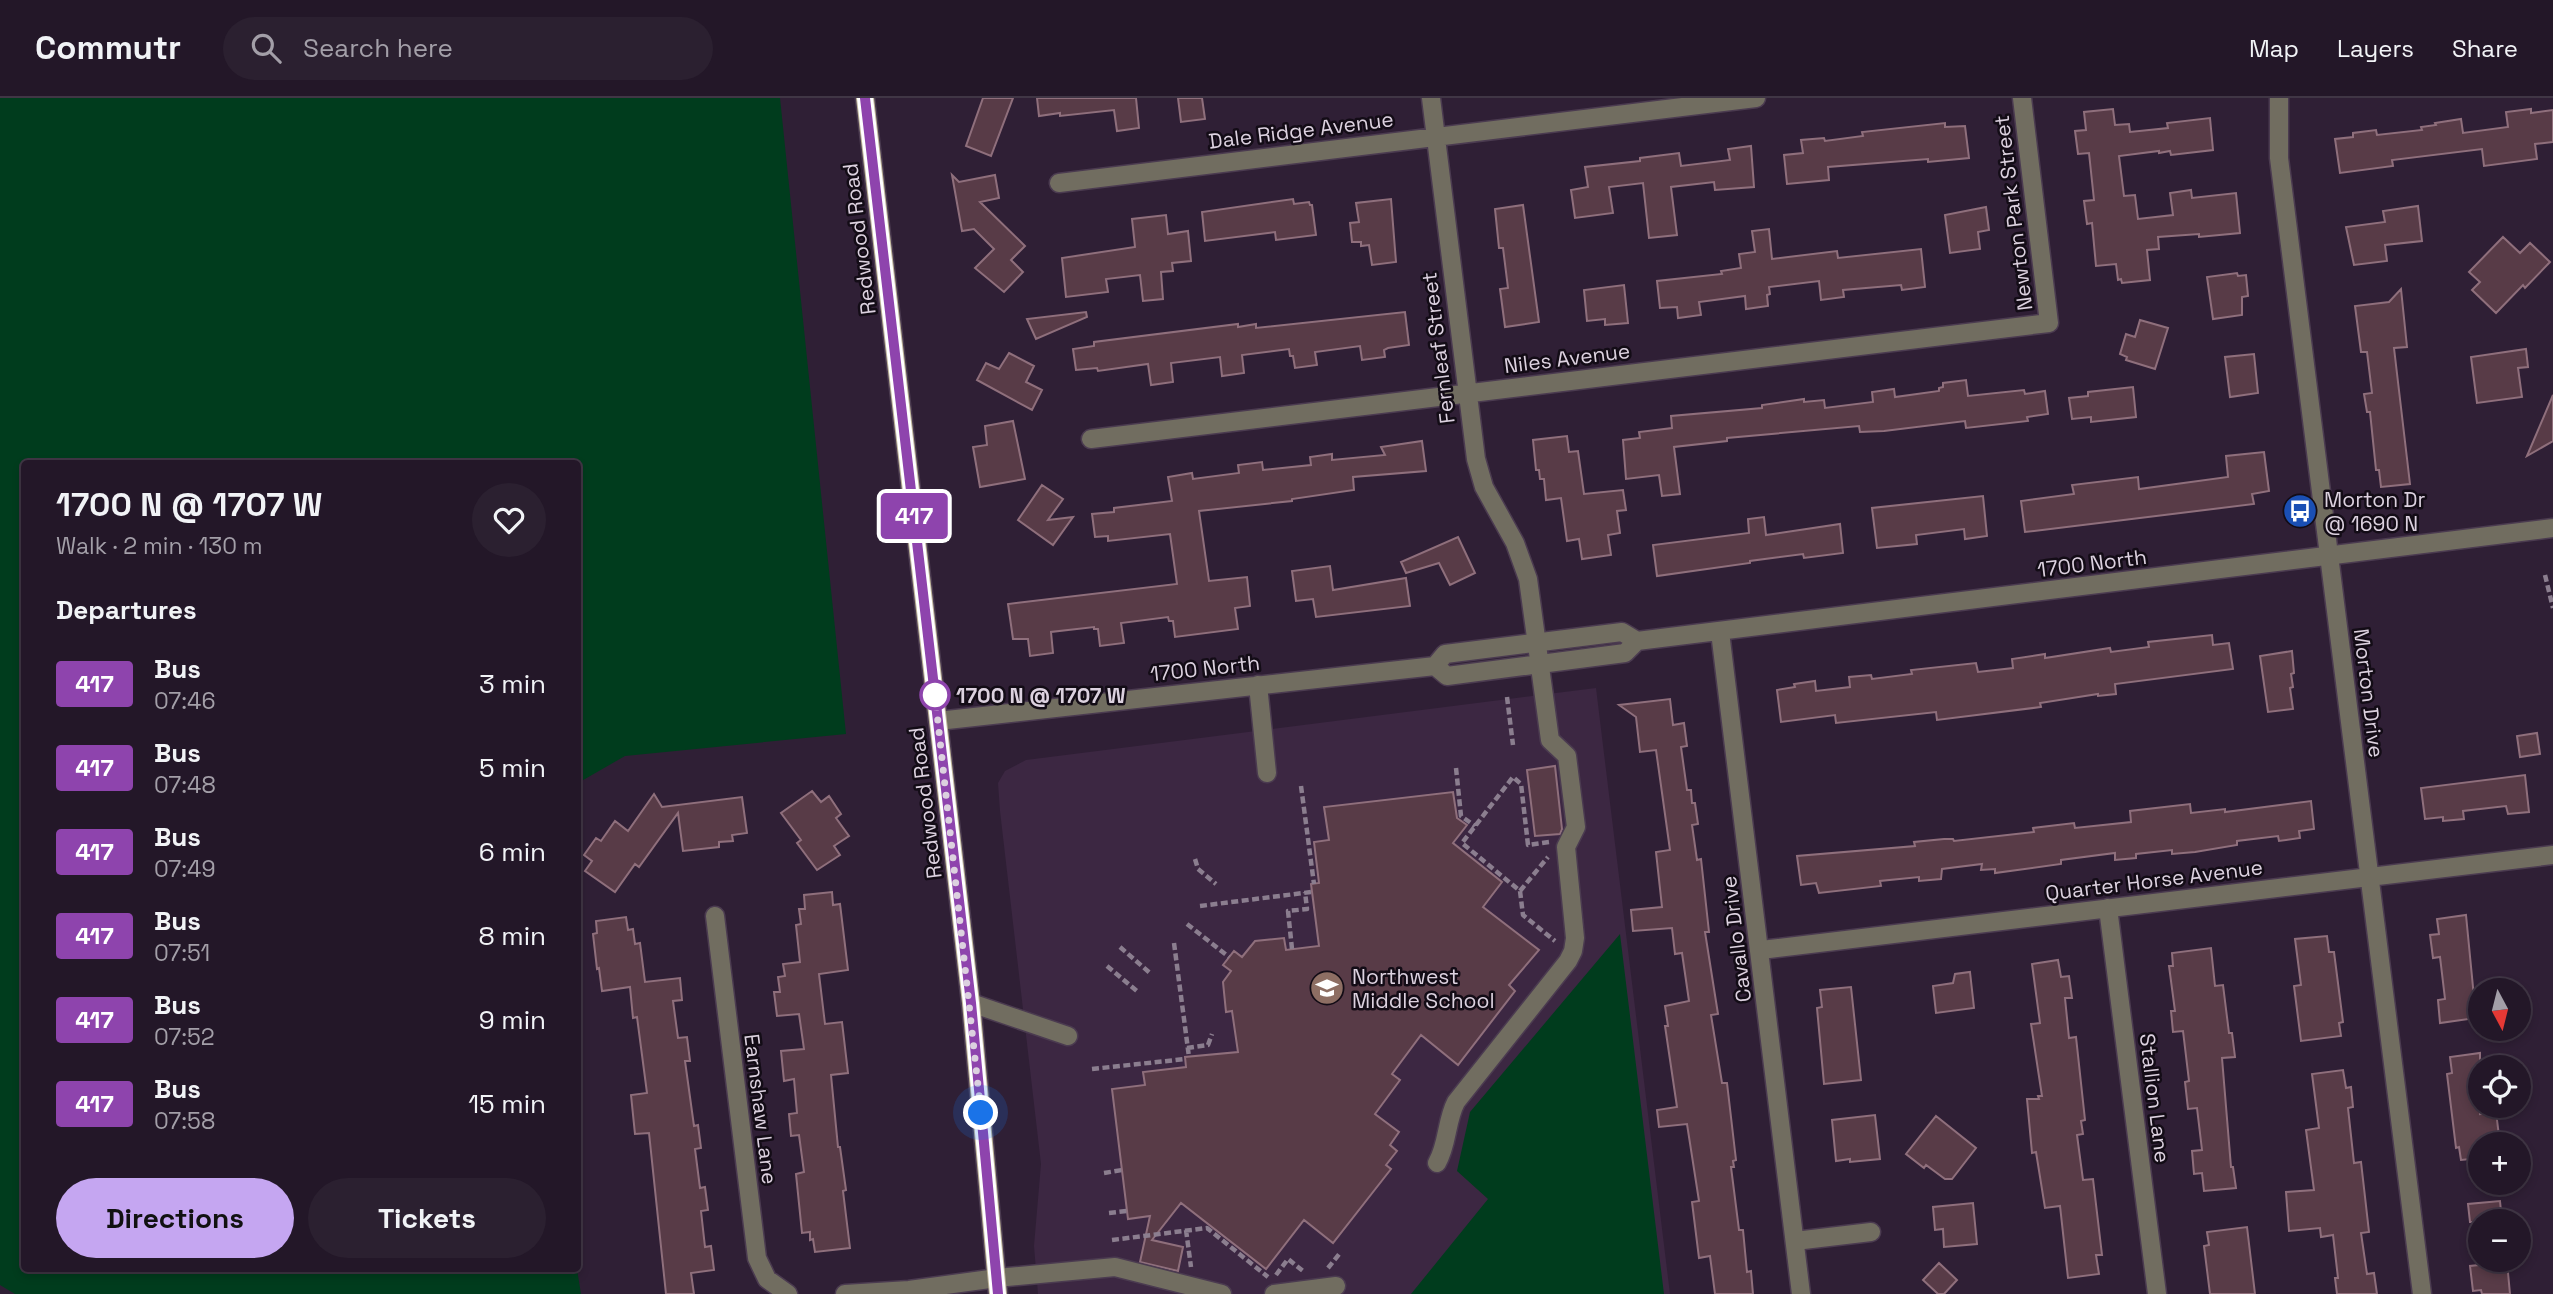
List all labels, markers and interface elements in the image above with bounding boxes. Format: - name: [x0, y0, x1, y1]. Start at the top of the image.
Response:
- search box: [223, 17, 713, 80]
- text: Commutr: [35, 27, 181, 69]
- icon: search: [247, 29, 285, 67]
- text: Search here: [303, 31, 453, 65]
- text: Map: [2249, 33, 2299, 64]
- text: Layers: [2337, 33, 2414, 64]
- text: Share: [2452, 33, 2518, 64]
- street label: Dale Ridge Avenue: [1207, 105, 1395, 155]
- street label: Newton Park Street: [1988, 114, 2038, 312]
- street label: Redwood Road: [836, 162, 882, 316]
- street label: Fernleaf Street: [1415, 271, 1461, 425]
- street label: Niles Avenue: [1502, 337, 1632, 379]
- button: heart: [472, 483, 546, 557]
- text: 1700 N @ 1707 W: [56, 484, 322, 526]
- place label: Morton Dr @ 1690 N: [2324, 486, 2426, 537]
- bus stop icon: Morton Dr @ 1690 N: [2281, 492, 2319, 530]
- line badge: 417: [874, 493, 954, 539]
- text: 417: [895, 500, 933, 531]
- text: Walk · 2 min · 130 m: [56, 531, 263, 561]
- street label: 1700 North: [2036, 543, 2148, 583]
- text: Departures: [56, 593, 197, 627]
- street label: Morton Drive: [2348, 627, 2390, 759]
- street label: 1700 North: [1149, 649, 1261, 687]
- text: Bus: [154, 652, 201, 686]
- text: 3 min: [479, 667, 546, 701]
- text: 417: [75, 668, 114, 699]
- marker: 1700 N @ 1707 W: [920, 680, 950, 710]
- place label: 1700 N @ 1707 W: [956, 682, 1126, 709]
- text: 07:46: [154, 686, 216, 716]
- street label: Redwood Road: [902, 726, 948, 880]
- text: Bus: [154, 736, 201, 770]
- text: 5 min: [479, 751, 546, 785]
- text: 417: [75, 752, 114, 783]
- text: 07:48: [154, 770, 216, 800]
- text: Bus: [154, 820, 201, 854]
- text: 6 min: [479, 835, 546, 869]
- text: 417: [75, 836, 114, 867]
- street label: Quarter Horse Avenue: [2044, 853, 2264, 907]
- text: 07:49: [154, 854, 216, 884]
- street label: Cavallo Drive: [1715, 874, 1757, 1004]
- text: Bus: [154, 904, 201, 938]
- text: 8 min: [478, 919, 546, 953]
- text: 417: [75, 920, 114, 951]
- text: 07:51: [154, 938, 210, 968]
- place label: Northwest Middle School: [1352, 963, 1495, 1014]
- school or university icon: Northwest Middle School: [1308, 969, 1346, 1007]
- north arrow: [2468, 978, 2530, 1041]
- map controls: [2468, 978, 2531, 1272]
- text: Bus: [154, 988, 201, 1022]
- text: 9 min: [479, 1003, 546, 1037]
- text: 417: [75, 1004, 114, 1035]
- text: 07:52: [154, 1022, 215, 1052]
- street label: Earnshaw Lane: [738, 1032, 784, 1186]
- street label: Stallion Lane: [2134, 1032, 2176, 1164]
- button: locate: [2468, 1055, 2531, 1118]
- text: Bus: [154, 1072, 201, 1106]
- text: 15 min: [468, 1087, 546, 1121]
- text: 417: [75, 1088, 114, 1119]
- your location: [963, 1095, 998, 1130]
- text: 07:58: [154, 1106, 215, 1136]
- button: +: [2468, 1132, 2531, 1195]
- button: Directions: [56, 1178, 294, 1258]
- button: Tickets: [308, 1178, 546, 1258]
- button: −: [2468, 1209, 2531, 1272]

